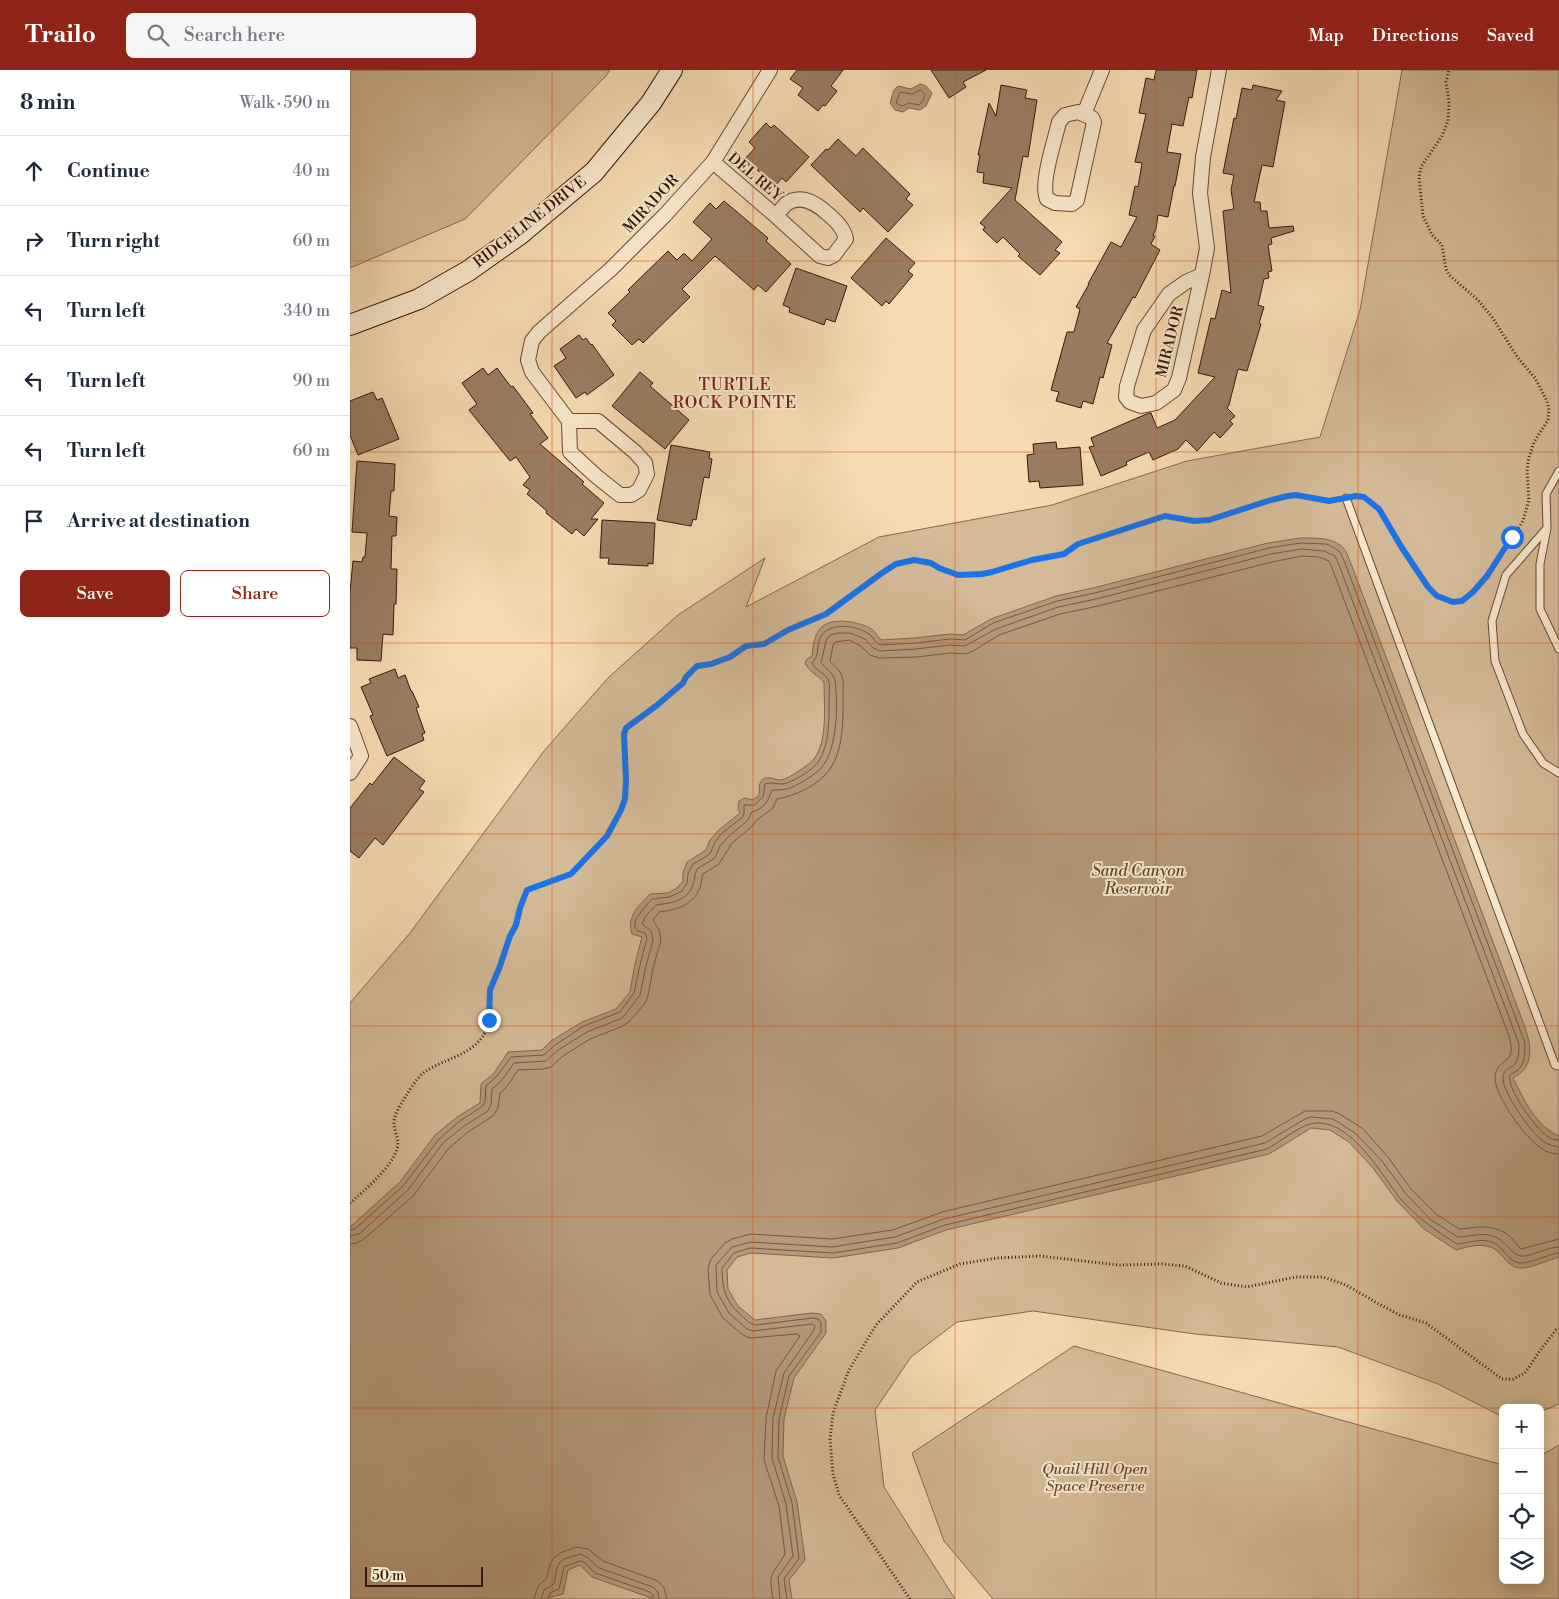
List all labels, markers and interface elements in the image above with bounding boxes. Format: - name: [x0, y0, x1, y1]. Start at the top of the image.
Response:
- search box: [126, 13, 476, 58]
- text: Trailo: [25, 20, 96, 50]
- icon: search: [144, 21, 172, 49]
- text: Search here: [184, 23, 285, 47]
- text: Map: [1308, 24, 1344, 47]
- text: Directions: [1372, 24, 1459, 47]
- text: Saved: [1487, 24, 1534, 47]
- text: 8 min: [20, 90, 75, 116]
- text: Walk · 590 m: [240, 93, 330, 113]
- street label: DEL REY: [724, 149, 787, 206]
- icon: ahead: [20, 157, 48, 185]
- text: Continue: [67, 159, 150, 183]
- text: 40 m: [293, 161, 330, 181]
- street label: MIRADOR: [619, 170, 683, 237]
- street label: RIDGELINE DRIVE: [470, 172, 590, 272]
- icon: right: [20, 227, 48, 255]
- text: Turn right: [67, 229, 160, 253]
- text: 60 m: [292, 231, 330, 251]
- icon: left: [20, 297, 48, 325]
- text: Turn left: [67, 299, 146, 323]
- text: 340 m: [283, 301, 330, 321]
- street label: MIRADOR: [1152, 304, 1188, 380]
- icon: left: [20, 367, 48, 395]
- text: Turn left: [67, 369, 146, 393]
- text: 90 m: [292, 371, 330, 391]
- district label: TURTLE ROCK POINTE: [673, 375, 797, 413]
- icon: left: [20, 437, 48, 465]
- text: Turn left: [67, 439, 146, 463]
- text: 60 m: [292, 441, 330, 461]
- icon: arrive: [20, 507, 48, 535]
- text: Arrive at destination: [67, 509, 250, 533]
- route start: [1501, 526, 1524, 549]
- button: Save: [20, 570, 170, 617]
- button: Share: [180, 570, 330, 617]
- water label: Sand Canyon Reservoir: [1091, 861, 1186, 899]
- route end: [478, 1009, 501, 1032]
- map controls: [1499, 1404, 1544, 1584]
- button: +: [1499, 1404, 1544, 1449]
- button: −: [1499, 1449, 1544, 1494]
- park label: Quail Hill Open Space Preserve: [1042, 1460, 1149, 1496]
- button: locate: [1499, 1494, 1544, 1539]
- button: layers: [1499, 1539, 1544, 1584]
- scale bar: [365, 1564, 482, 1587]
- text: 50 m: [372, 1567, 404, 1585]

